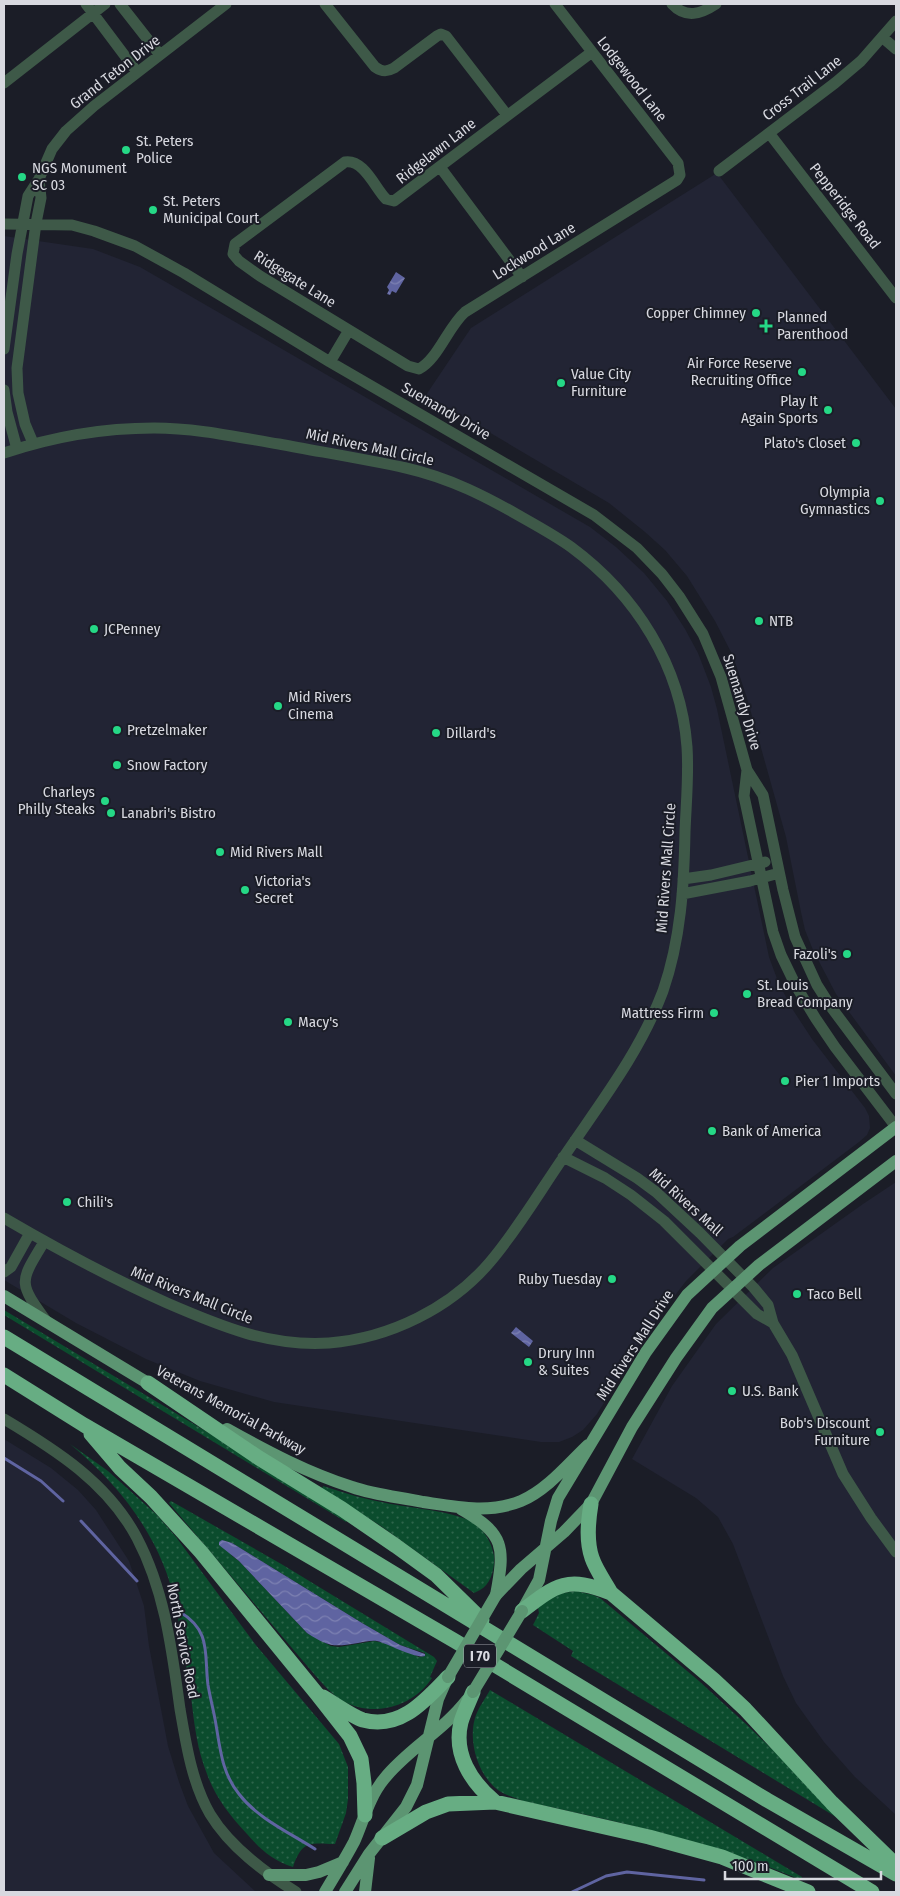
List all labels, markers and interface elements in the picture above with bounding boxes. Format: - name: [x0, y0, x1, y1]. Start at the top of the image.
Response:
- street label: Grand Teton Drive: [66, 31, 164, 113]
- street label: Lodgewood Lane: [593, 33, 671, 125]
- street label: Cross Trail Lane: [759, 52, 845, 124]
- street label: Ridgelawn Lane: [393, 114, 479, 188]
- place label: St. Peters Police: [136, 132, 193, 167]
- marker: St. Peters Police: [120, 144, 132, 156]
- place label: NGS Monument SC 03: [32, 159, 127, 194]
- street label: Pepperidge Road: [806, 159, 884, 253]
- marker: NGS Monument SC 03: [16, 171, 28, 183]
- place label: St. Peters Municipal Court: [163, 192, 259, 227]
- marker: St. Peters Municipal Court: [147, 204, 159, 216]
- street label: Lockwood Lane: [489, 218, 579, 284]
- street label: Ridgegate Lane: [251, 247, 339, 311]
- place label: Copper Chimney: [646, 304, 746, 322]
- marker: Copper Chimney: [750, 307, 762, 319]
- place label: Planned Parenthood: [777, 308, 848, 343]
- marker: Planned Parenthood: [759, 319, 773, 333]
- place label: Air Force Reserve Recruiting Office: [687, 354, 792, 389]
- place label: Value City Furniture: [571, 365, 631, 400]
- marker: Air Force Reserve Recruiting Office: [796, 366, 808, 378]
- marker: Value City Furniture: [555, 377, 567, 389]
- street label: Suemandy Drive: [398, 378, 494, 444]
- place label: Play It Again Sports: [741, 392, 818, 427]
- marker: Play It Again Sports: [822, 404, 834, 416]
- street label: Mid Rivers Mall Circle: [304, 425, 436, 469]
- place label: Plato's Closet: [764, 434, 846, 452]
- marker: Plato's Closet: [850, 437, 862, 449]
- place label: Olympia Gymnastics: [800, 483, 870, 518]
- marker: Olympia Gymnastics: [874, 495, 886, 507]
- place label: NTB: [769, 612, 793, 630]
- marker: NTB: [753, 615, 765, 627]
- place label: JCPenney: [104, 620, 161, 638]
- marker: JCPenney: [88, 623, 100, 635]
- street label: Suemandy Drive: [719, 652, 765, 752]
- place label: Mid Rivers Cinema: [288, 688, 351, 723]
- marker: Mid Rivers Cinema: [272, 700, 284, 712]
- place label: Pretzelmaker: [127, 721, 208, 739]
- marker: Pretzelmaker: [111, 724, 123, 736]
- place label: Dillard's: [446, 724, 496, 742]
- marker: Dillard's: [430, 727, 442, 739]
- place label: Snow Factory: [127, 756, 208, 774]
- marker: Snow Factory: [111, 759, 123, 771]
- place label: Charleys Philly Steaks: [18, 783, 95, 818]
- marker: Charleys Philly Steaks: [99, 795, 111, 807]
- street label: Mid Rivers Mall Circle: [652, 802, 680, 934]
- place label: Lanabri's Bistro: [121, 804, 216, 822]
- marker: Lanabri's Bistro: [105, 807, 117, 819]
- place label: Mid Rivers Mall: [230, 843, 323, 861]
- marker: Mid Rivers Mall: [214, 846, 226, 858]
- place label: Victoria's Secret: [255, 872, 311, 907]
- marker: Victoria's Secret: [239, 884, 251, 896]
- place label: Fazoli's: [793, 945, 837, 963]
- marker: Fazoli's: [841, 948, 853, 960]
- place label: St. Louis Bread Company: [757, 976, 853, 1011]
- marker: St. Louis Bread Company: [741, 988, 753, 1000]
- place label: Mattress Firm: [621, 1004, 704, 1022]
- marker: Mattress Firm: [708, 1007, 720, 1019]
- place label: Macy's: [298, 1013, 338, 1031]
- marker: Macy's: [282, 1016, 294, 1028]
- place label: Pier 1 Imports: [795, 1072, 880, 1090]
- marker: Pier 1 Imports: [779, 1075, 791, 1087]
- place label: Bank of America: [722, 1122, 821, 1140]
- marker: Bank of America: [706, 1125, 718, 1137]
- street label: Mid Rivers Mall: [646, 1164, 727, 1240]
- place label: Chili's: [77, 1193, 113, 1211]
- marker: Chili's: [61, 1196, 73, 1208]
- street label: Mid Rivers Mall Circle: [128, 1262, 256, 1328]
- place label: Ruby Tuesday: [518, 1270, 602, 1288]
- marker: Ruby Tuesday: [606, 1273, 618, 1285]
- place label: Taco Bell: [807, 1285, 862, 1303]
- street label: Mid Rivers Mall Drive: [593, 1286, 677, 1404]
- marker: Taco Bell: [791, 1288, 803, 1300]
- place label: Drury Inn & Suites: [538, 1344, 595, 1379]
- marker: Drury Inn & Suites: [522, 1356, 534, 1368]
- street label: Veterans Memorial Parkway: [153, 1361, 309, 1459]
- place label: U.S. Bank: [742, 1382, 798, 1400]
- marker: U.S. Bank: [726, 1385, 738, 1397]
- place label: Bob's Discount Furniture: [780, 1414, 870, 1449]
- marker: Bob's Discount Furniture: [874, 1426, 886, 1438]
- street label: North Service Road: [163, 1582, 203, 1700]
- road number: I 70: [464, 1644, 496, 1668]
- scale bar: [725, 1848, 881, 1880]
- text: 100 m: [732, 1857, 769, 1875]

